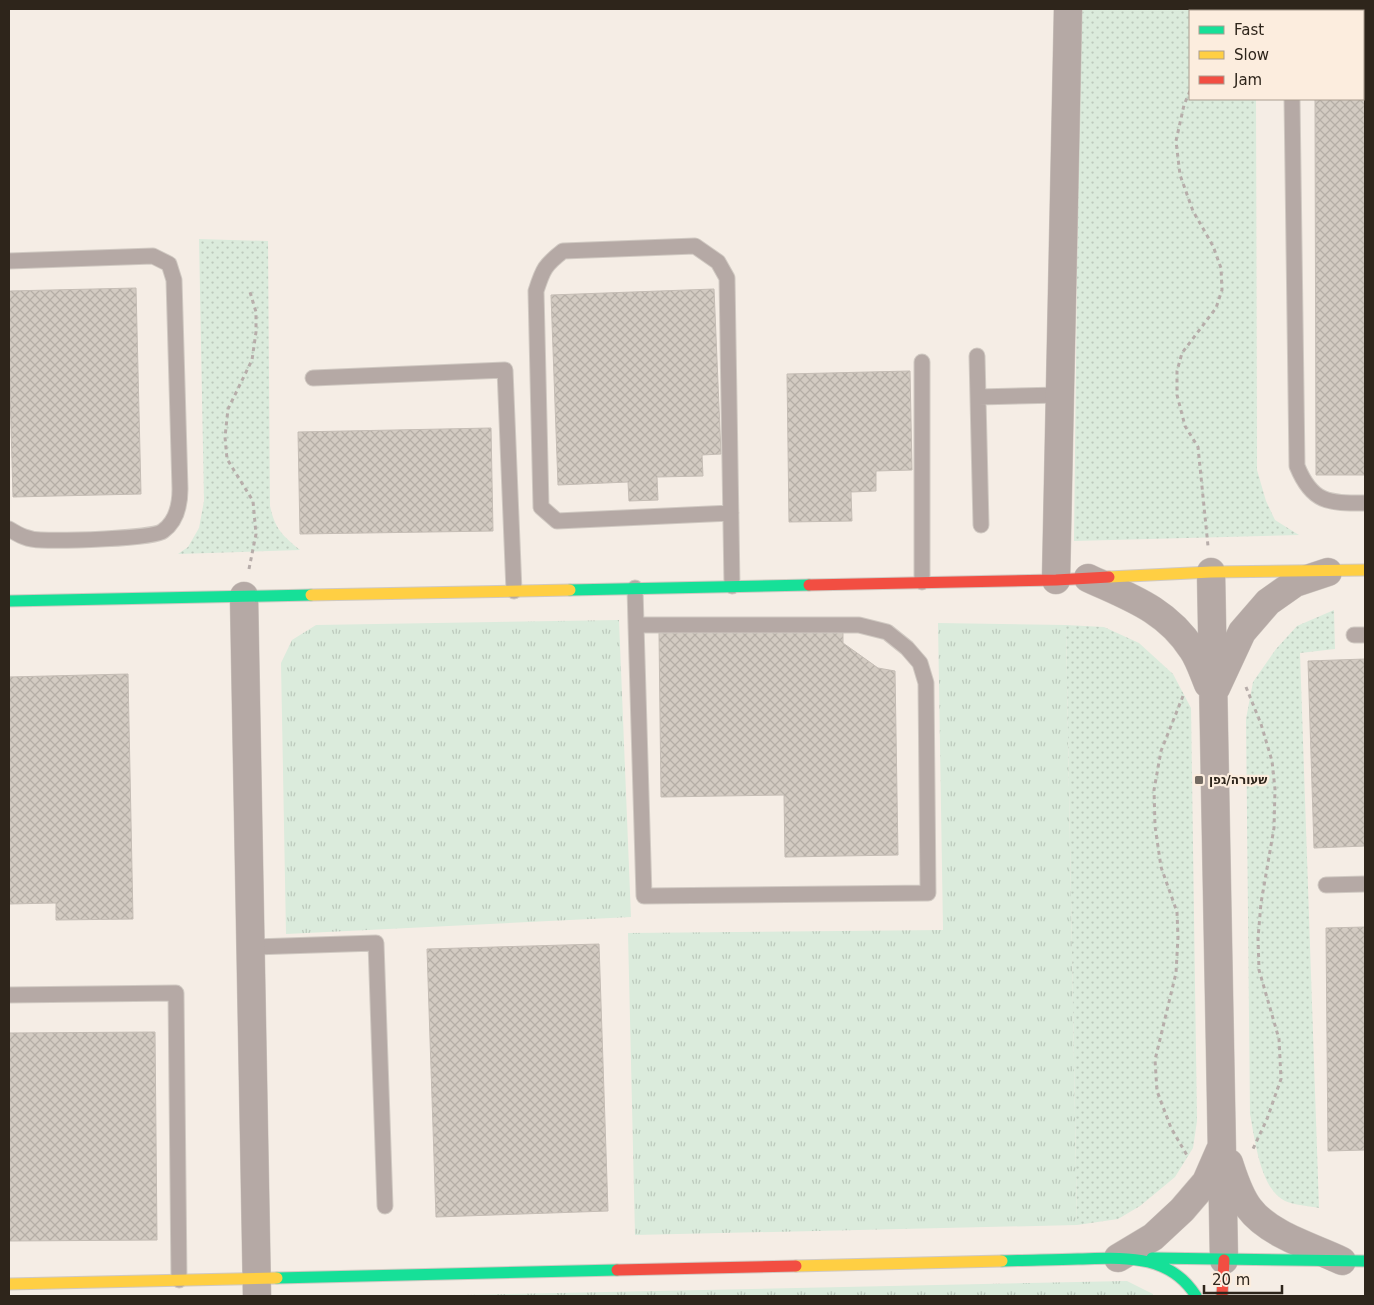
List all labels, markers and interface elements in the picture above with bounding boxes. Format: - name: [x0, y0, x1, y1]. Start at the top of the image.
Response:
- legend: [1189, 10, 1364, 100]
- text: Fast: [1234, 21, 1264, 39]
- text: Slow: [1234, 46, 1269, 64]
- text: Jam: [1233, 71, 1262, 89]
- place label: שעורה/גפן: [1209, 773, 1267, 787]
- marker: שעורה/גפן: [1193, 774, 1205, 786]
- scale bar: [1204, 1262, 1282, 1294]
- text: 20 m: [1212, 1271, 1250, 1289]

